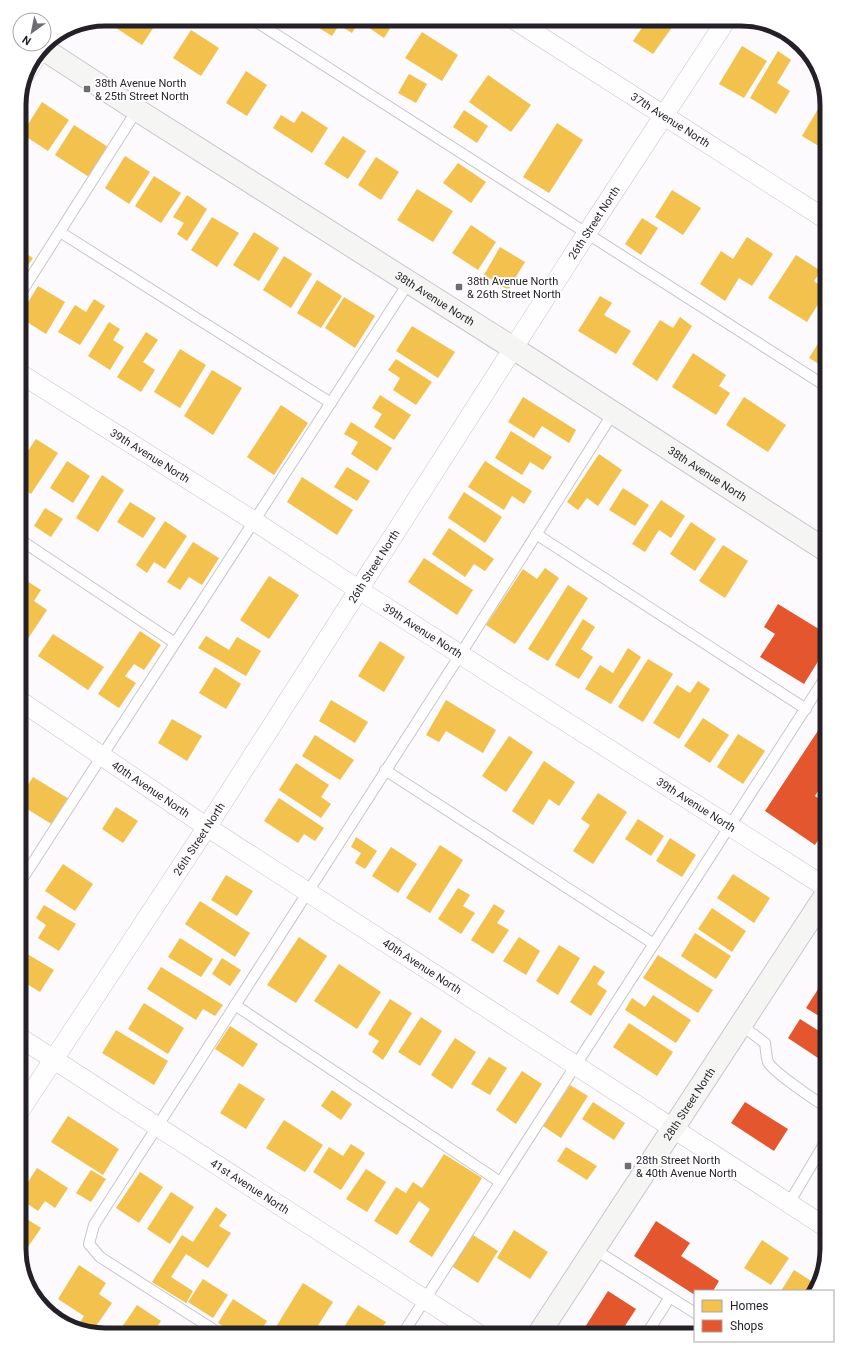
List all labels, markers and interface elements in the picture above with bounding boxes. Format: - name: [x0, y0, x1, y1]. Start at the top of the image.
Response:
- north arrow: [12, 12, 52, 52]
- text: N: [20, 32, 34, 48]
- place label: 38th Avenue North & 25th Street North: [95, 77, 189, 103]
- marker: 38th Avenue North & 25th Street North: [82, 84, 92, 94]
- street label: 37th Avenue North: [629, 90, 712, 150]
- street label: 26th Street North: [565, 184, 622, 262]
- street label: 38th Avenue North: [393, 269, 477, 328]
- place label: 38th Avenue North & 26th Street North: [467, 275, 561, 301]
- marker: 38th Avenue North & 26th Street North: [454, 282, 464, 292]
- street label: 39th Avenue North: [108, 426, 192, 485]
- street label: 38th Avenue North: [666, 443, 749, 504]
- street label: 26th Street North: [346, 527, 402, 605]
- street label: 39th Avenue North: [381, 601, 465, 661]
- street label: 40th Avenue North: [109, 758, 192, 820]
- street label: 39th Avenue North: [654, 775, 738, 835]
- street label: 26th Street North: [170, 800, 227, 878]
- street label: 40th Avenue North: [380, 936, 464, 996]
- street label: 28th Street North: [661, 1065, 718, 1143]
- place label: 28th Street North & 40th Avenue North: [636, 1154, 737, 1180]
- street label: 41st Avenue North: [208, 1156, 292, 1216]
- marker: 28th Street North & 40th Avenue North: [623, 1161, 633, 1171]
- legend: [694, 1290, 834, 1342]
- text: Homes: [730, 1299, 768, 1313]
- text: Shops: [730, 1319, 764, 1333]

